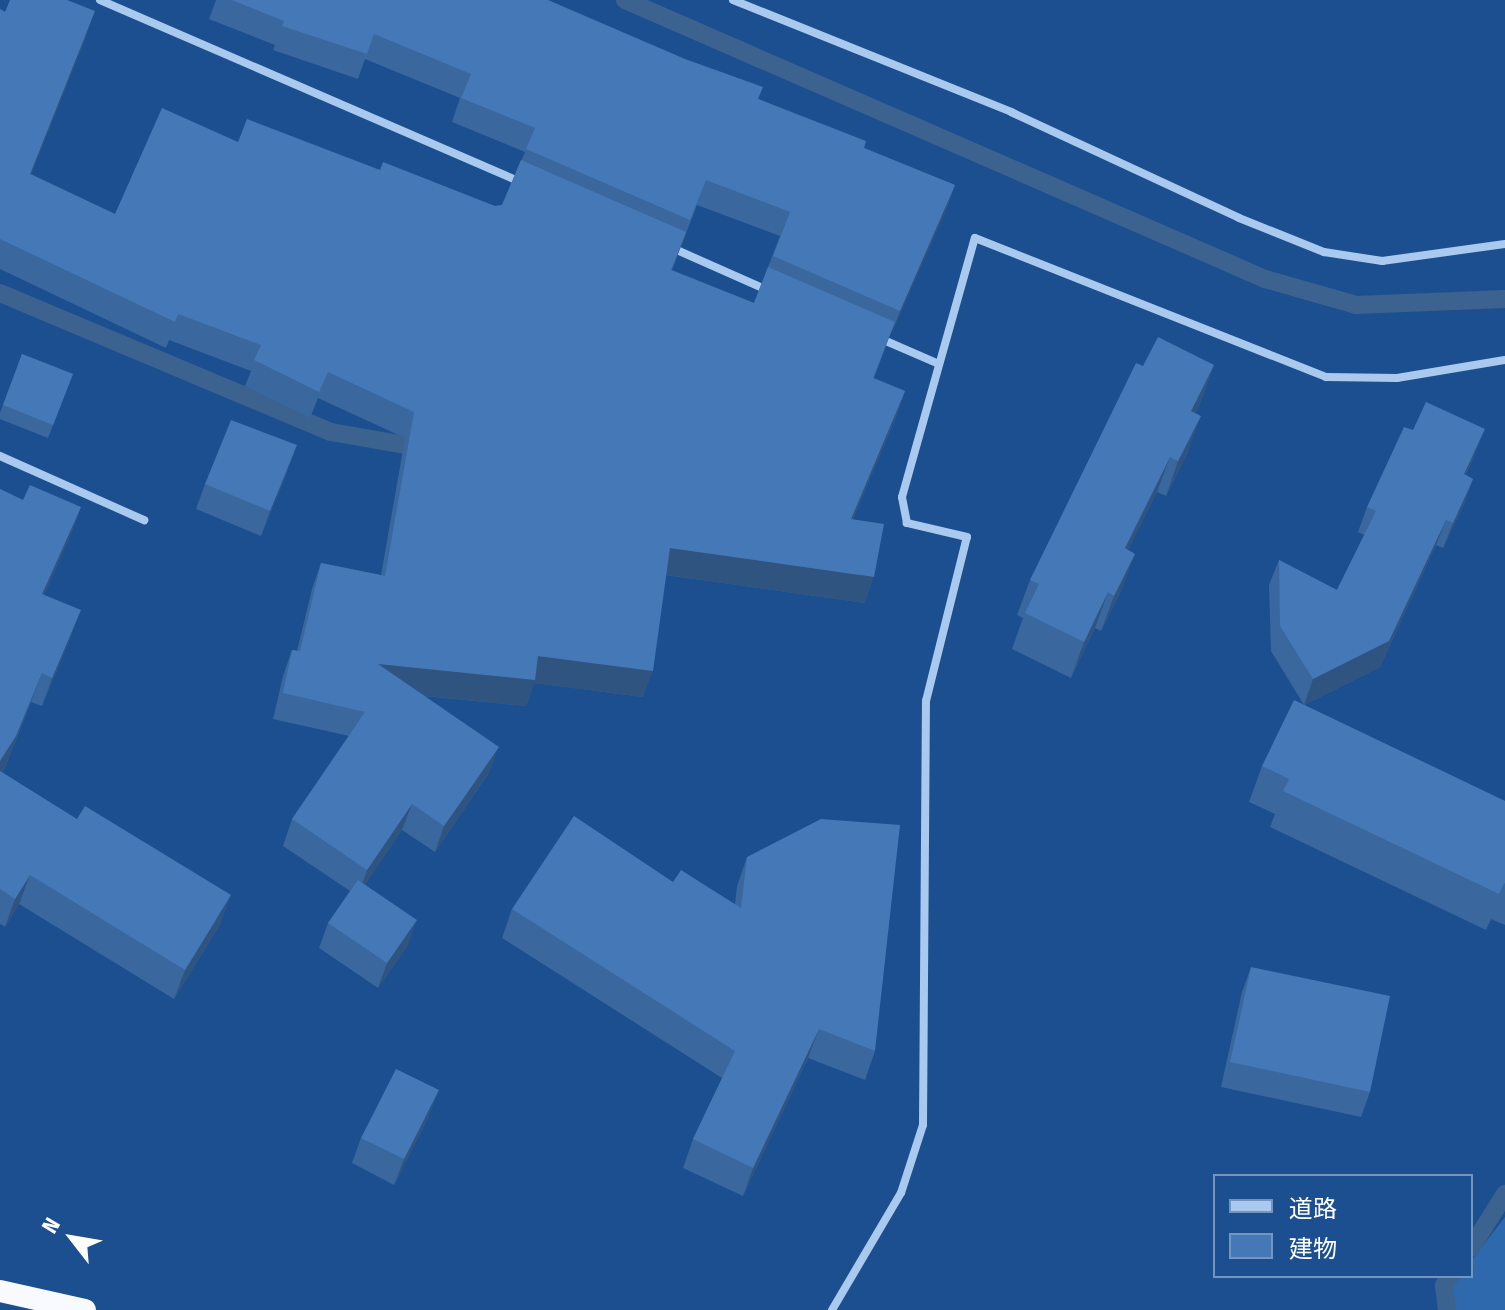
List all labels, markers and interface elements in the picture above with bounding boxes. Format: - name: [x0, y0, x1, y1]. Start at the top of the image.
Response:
- legend: [1213, 1174, 1473, 1278]
- text: 道路: [1289, 1195, 1337, 1223]
- north arrow: [32, 1198, 112, 1278]
- text: N: [36, 1213, 66, 1238]
- text: 建物: [1289, 1235, 1337, 1263]

